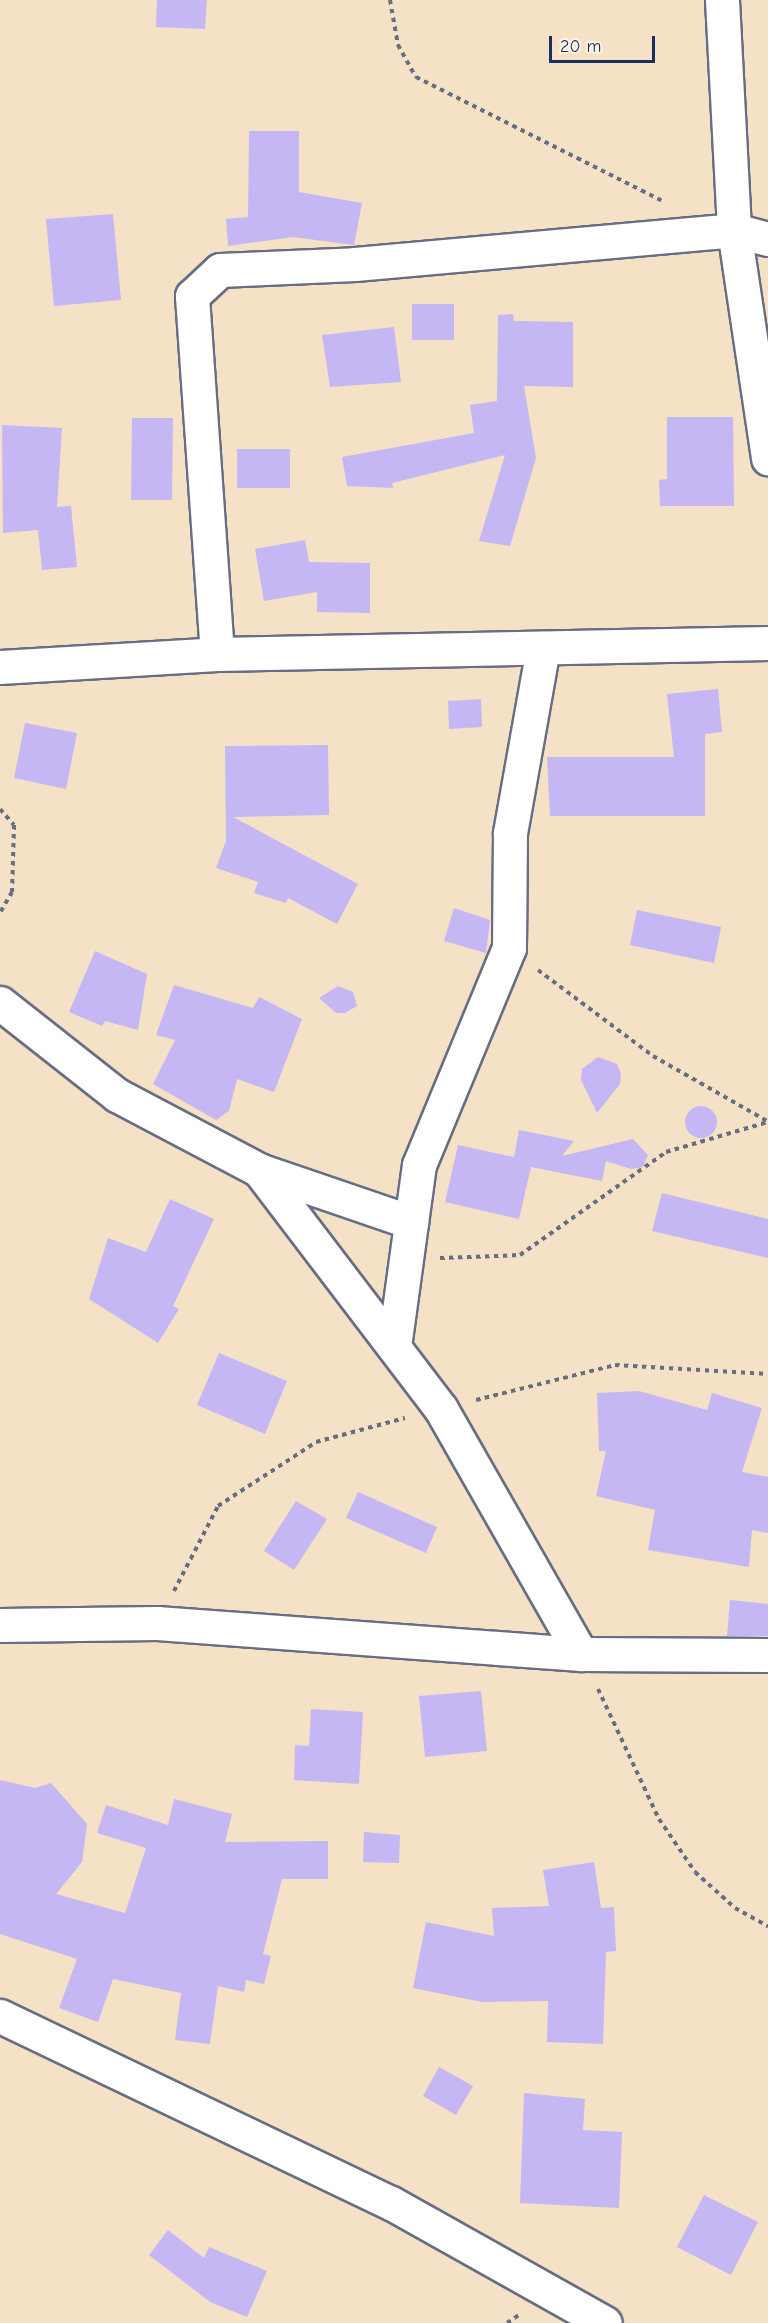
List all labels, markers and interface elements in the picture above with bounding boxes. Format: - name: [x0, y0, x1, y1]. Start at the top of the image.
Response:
- scale bar: [552, 24, 658, 62]
- text: 20 m: [560, 36, 601, 57]

